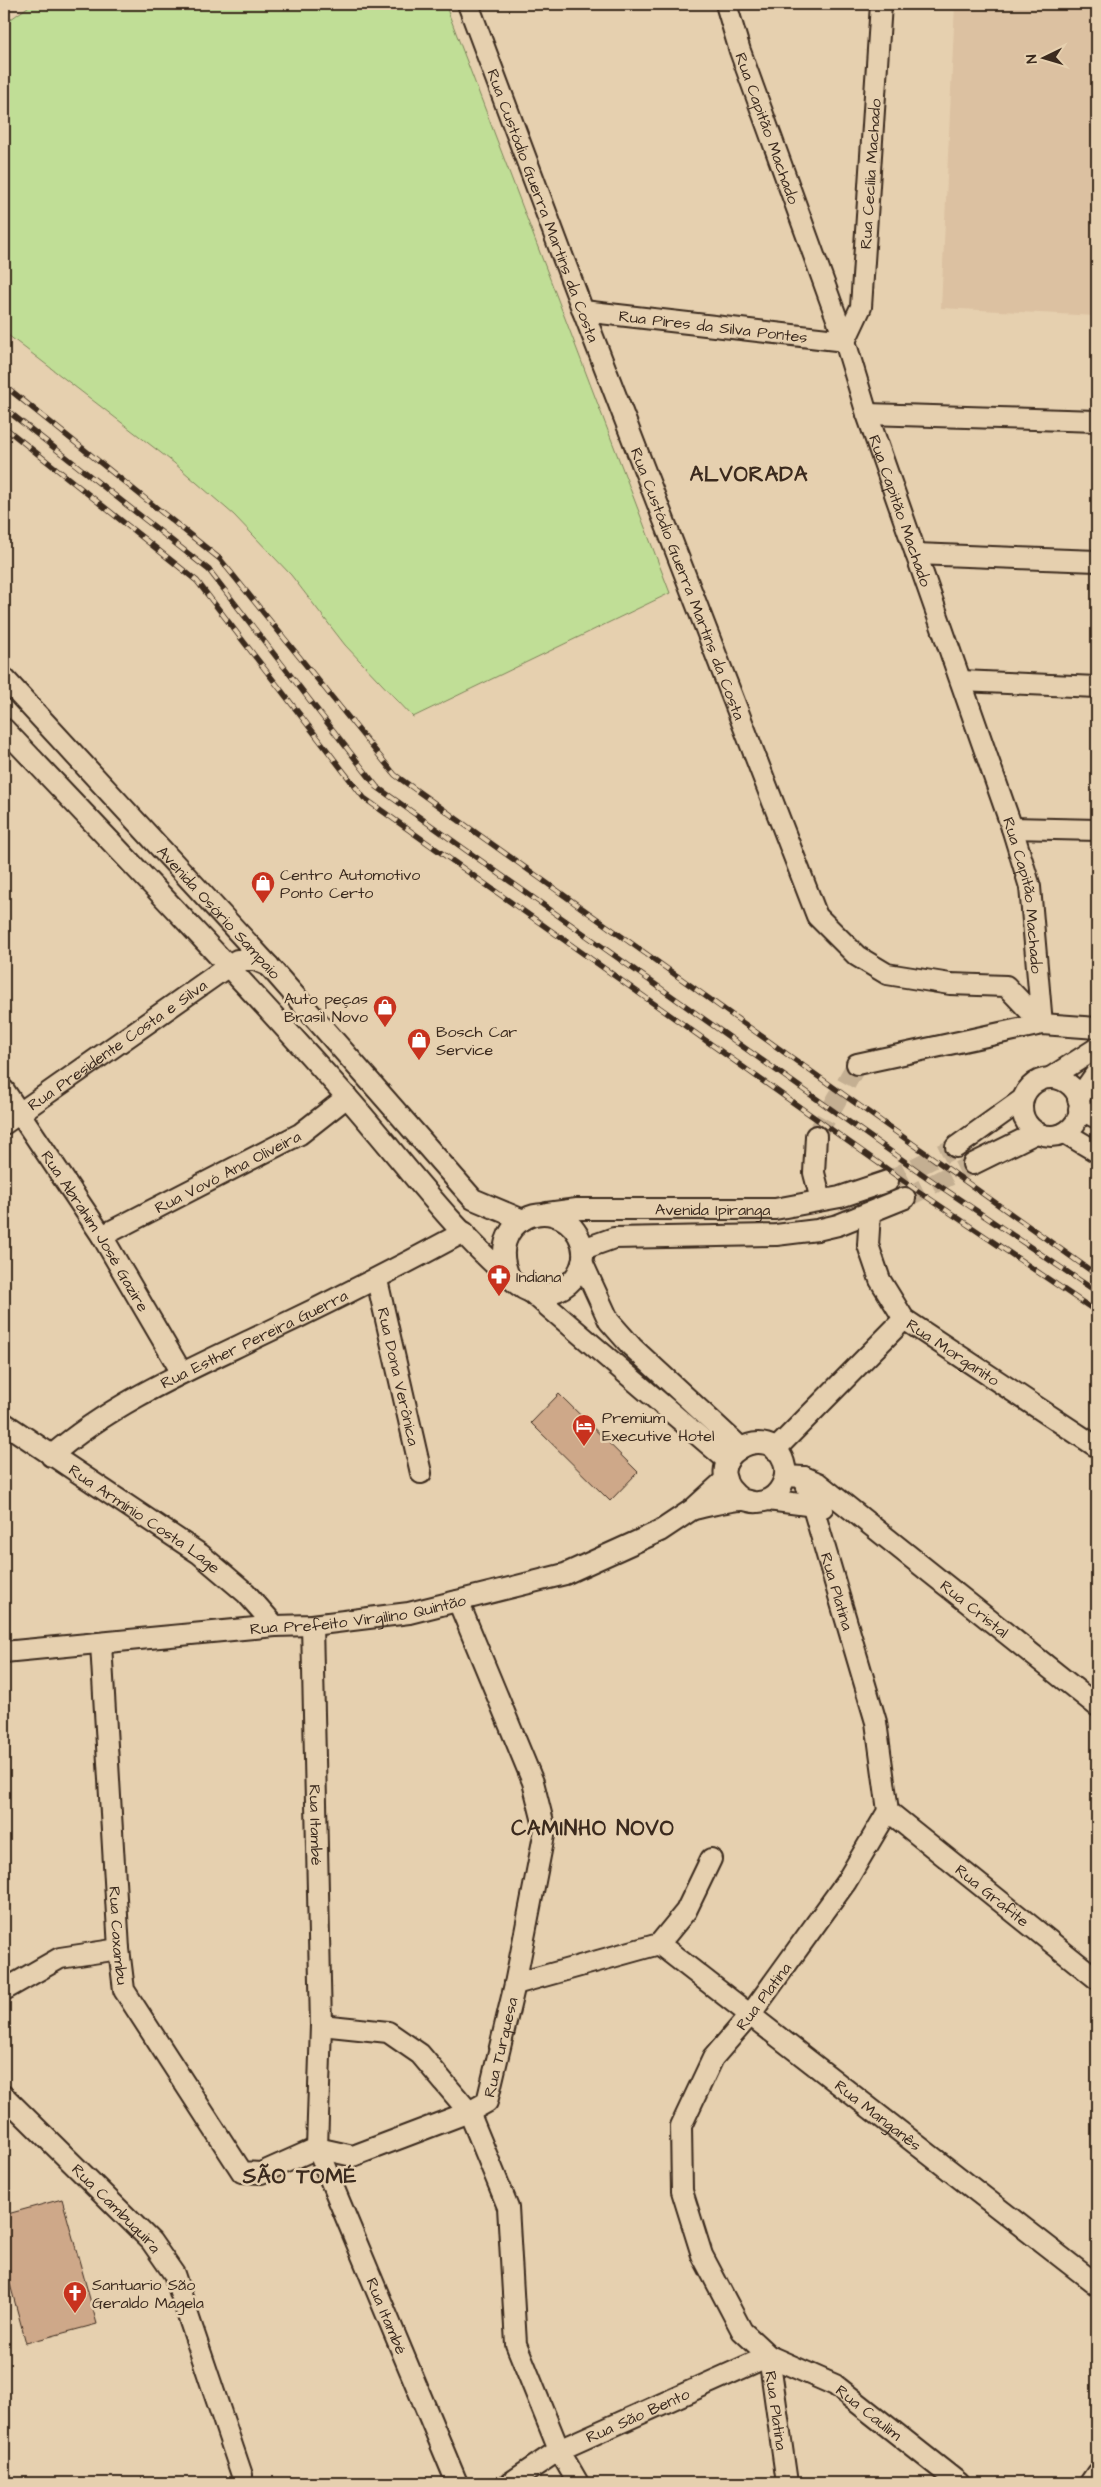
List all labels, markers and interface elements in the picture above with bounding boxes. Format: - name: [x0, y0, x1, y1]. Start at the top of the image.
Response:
- north arrow: [1018, 32, 1068, 82]
- street label: Rua Capitão Machado: [729, 50, 804, 207]
- text: N: [1022, 54, 1042, 64]
- street label: Rua Custódio Guerra Martins da Costa: [481, 66, 604, 346]
- street label: Rua Cecília Machado: [855, 98, 887, 250]
- street label: Rua Pires da Silva Pontes: [618, 305, 809, 349]
- street label: Rua Capitão Machado: [863, 432, 937, 590]
- street label: Rua Custódio Guerra Martins da Costa: [625, 444, 750, 723]
- district label: ALVORADA: [690, 460, 808, 489]
- street label: Rua Capitão Machado: [997, 814, 1048, 974]
- street label: Avenida Osório Sampaio: [152, 841, 286, 984]
- place label: Centro Automotivo Ponto Certo: [280, 864, 420, 904]
- shop icon: Centro Automotivo Ponto Certo: [250, 870, 276, 904]
- street label: Rua Presidente Costa e Silva: [23, 975, 212, 1116]
- place label: Auto peças Brasil Novo: [284, 988, 368, 1028]
- shop icon: Auto peças Brasil Novo: [372, 994, 398, 1028]
- place label: Bosch Car Service: [436, 1021, 517, 1061]
- shop icon: Bosch Car Service: [406, 1027, 432, 1061]
- street label: Rua Vovó Ana Oliveira: [151, 1126, 305, 1219]
- street label: Rua Abrahim José Gazire: [36, 1146, 154, 1316]
- street label: Avenida Ipiranga: [655, 1199, 770, 1222]
- pharmacy icon: Indiana: [486, 1263, 512, 1297]
- place label: Indiana: [516, 1266, 561, 1288]
- street label: Rua Esther Pereira Guerra: [157, 1285, 352, 1394]
- street label: Rua Dona Verônica: [372, 1305, 424, 1448]
- street label: Rua Morganito: [902, 1314, 1004, 1391]
- place label: Premium Executive Hotel: [602, 1407, 714, 1447]
- hotel icon: Premium Executive Hotel: [571, 1413, 597, 1447]
- street label: Rua Armínio Costa Lage: [64, 1459, 225, 1579]
- street label: Rua Platina: [815, 1550, 858, 1633]
- street label: Rua Cristal: [935, 1575, 1013, 1643]
- street label: Rua Prefeito Virgilino Quintão: [249, 1589, 468, 1640]
- street label: Rua Itambé: [304, 1784, 327, 1866]
- district label: CAMINHO NOVO: [511, 1814, 675, 1843]
- street label: Rua Grafite: [950, 1859, 1034, 1932]
- street label: Rua Caxambu: [103, 1886, 133, 1986]
- street label: Rua Platina: [731, 1958, 797, 2035]
- street label: Rua Turquesa: [479, 1995, 524, 2100]
- street label: Rua Manganês: [830, 2075, 926, 2156]
- street label: Rua Cambuquira: [66, 2159, 166, 2258]
- district label: SÃO TOMÉ: [242, 2162, 357, 2191]
- place label: Santuario São Geraldo Magela: [92, 2274, 204, 2315]
- street label: Rua Itambé: [360, 2274, 412, 2358]
- church icon: Santuario São Geraldo Magela: [62, 2280, 88, 2314]
- street label: Rua Platina: [759, 2369, 792, 2452]
- street label: Rua Caulim: [831, 2380, 907, 2446]
- street label: Rua São Bento: [582, 2383, 693, 2449]

